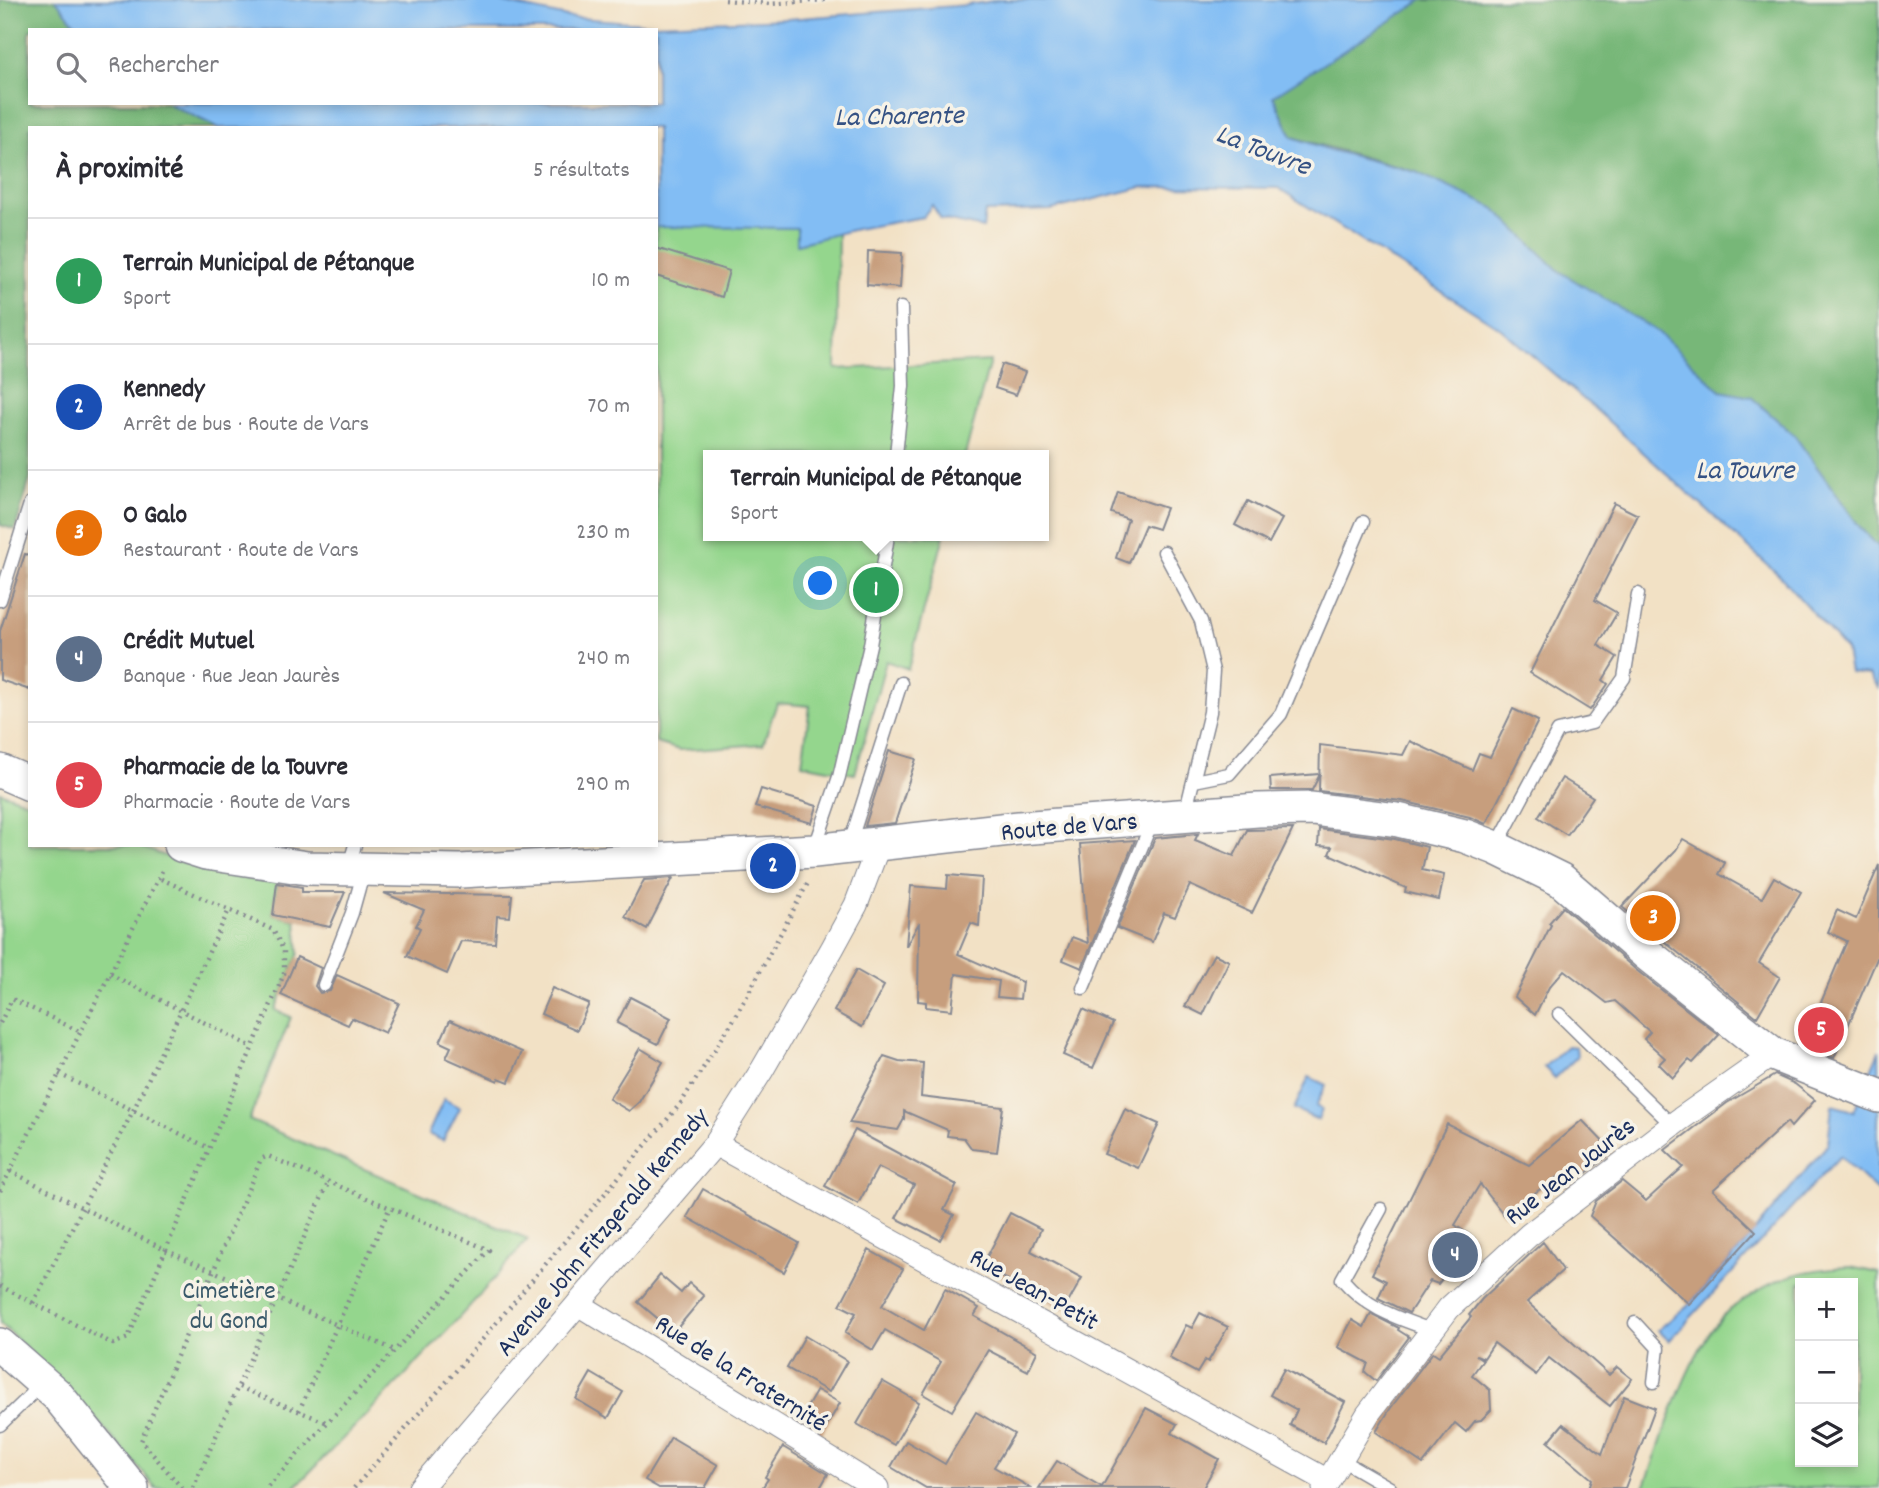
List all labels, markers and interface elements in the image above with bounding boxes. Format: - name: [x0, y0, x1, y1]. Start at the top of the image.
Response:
- search box: [28, 28, 658, 105]
- icon: search: [52, 48, 90, 86]
- text: Rechercher: [108, 48, 219, 85]
- water label: La Charente: [834, 98, 966, 140]
- water label: La Touvre: [1209, 116, 1317, 190]
- text: À proximité: [56, 150, 183, 193]
- text: 5 résultats: [533, 155, 630, 188]
- text: Terrain Municipal de Pétanque: [123, 246, 414, 283]
- text: 1: [76, 265, 82, 298]
- text: 10 m: [591, 265, 630, 298]
- text: Sport: [123, 283, 171, 316]
- text: Kennedy: [123, 372, 205, 409]
- text: 2: [74, 391, 84, 424]
- text: 70 m: [588, 391, 630, 424]
- text: Arrêt de bus · Route de Vars: [123, 409, 369, 442]
- popup: [703, 450, 1049, 541]
- water label: La Touvre: [1696, 453, 1796, 493]
- text: Terrain Municipal de Pétanque: [730, 461, 1022, 498]
- text: O Galo: [123, 498, 187, 535]
- text: Sport: [730, 498, 778, 531]
- text: 3: [74, 517, 84, 550]
- text: 230 m: [576, 517, 630, 550]
- text: Restaurant · Route de Vars: [123, 535, 359, 568]
- pin: 1: [853, 564, 899, 616]
- your location: [803, 566, 837, 600]
- text: Crédit Mutuel: [123, 624, 254, 661]
- text: 4: [74, 643, 84, 676]
- text: 240 m: [577, 643, 630, 676]
- text: Banque · Rue Jean Jaurès: [123, 661, 340, 694]
- text: Pharmacie de la Touvre: [123, 750, 348, 787]
- text: 5: [74, 769, 84, 802]
- text: 290 m: [576, 769, 630, 802]
- text: Pharmacie · Route de Vars: [123, 787, 351, 820]
- street label: Route de Vars: [999, 804, 1139, 853]
- pin: 2: [750, 840, 796, 892]
- pin: 3: [1630, 892, 1676, 944]
- pin: 5: [1798, 1004, 1844, 1056]
- street label: Avenue John Fitzgerald Kennedy: [488, 1101, 719, 1366]
- street label: Rue Jean Jaurès: [1498, 1110, 1644, 1236]
- pin: 4: [1432, 1229, 1478, 1281]
- street label: Rue Jean-Petit: [962, 1240, 1105, 1342]
- park label: Cimetière du Gond: [182, 1274, 276, 1341]
- map controls: [1795, 1278, 1858, 1467]
- button: +: [1795, 1278, 1858, 1341]
- street label: Rue de la Fraternité: [647, 1307, 833, 1443]
- button: −: [1795, 1341, 1858, 1404]
- button: layers: [1795, 1404, 1858, 1467]

